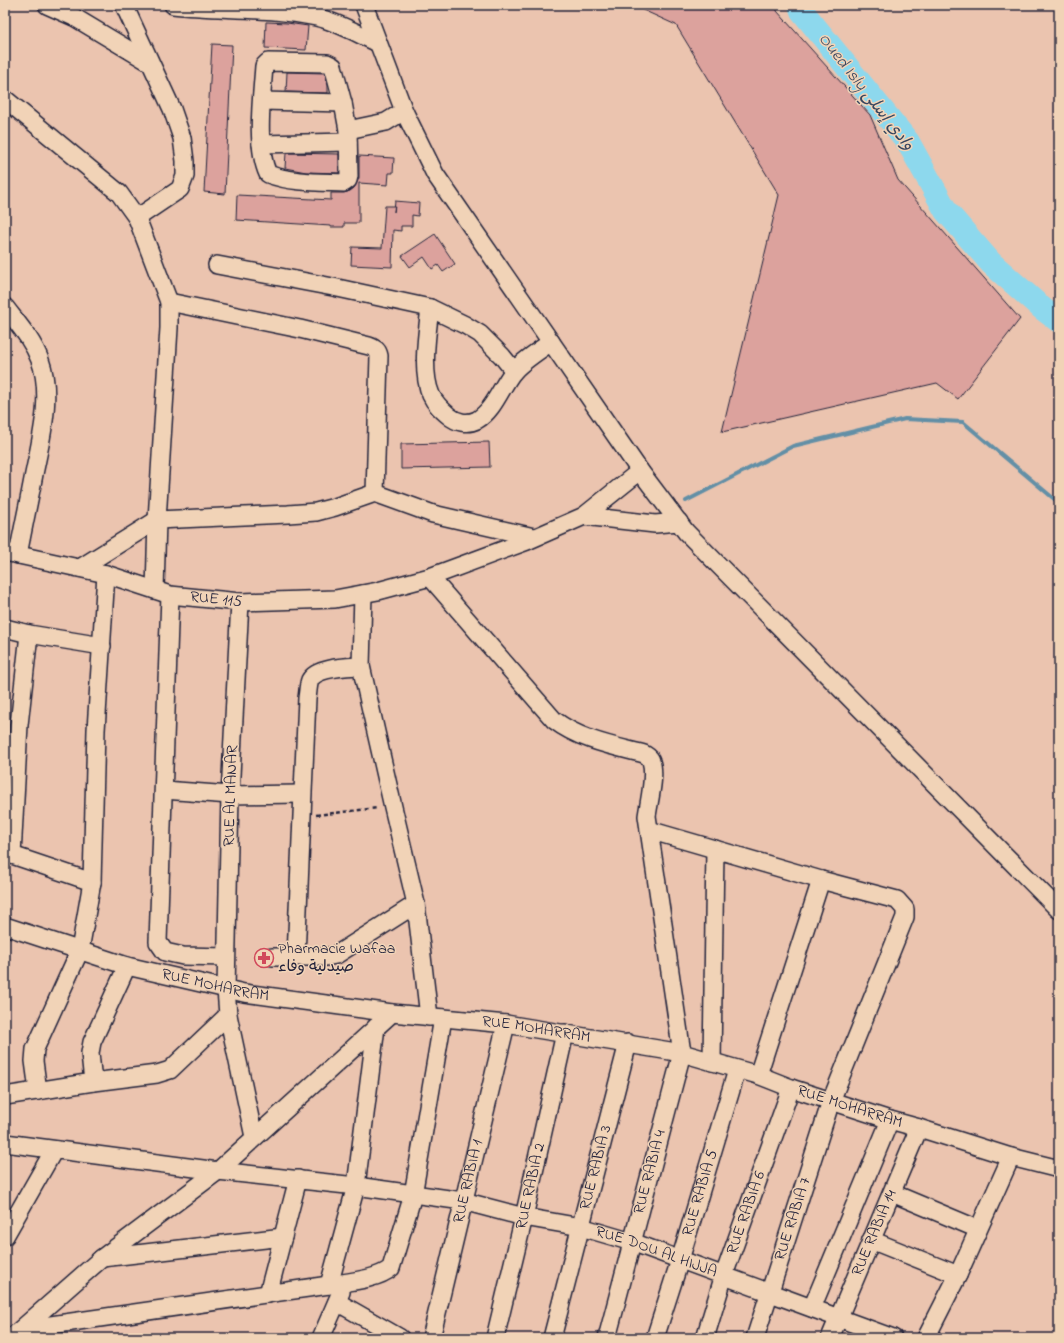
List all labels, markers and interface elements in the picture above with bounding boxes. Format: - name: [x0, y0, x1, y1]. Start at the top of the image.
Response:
- water label: Oued Isly وادي إسلي: [811, 28, 920, 157]
- street label: RUE 115: [189, 585, 243, 614]
- street label: RUE AL MANAR: [217, 745, 245, 847]
- place label: Pharmacie Wafaa صيدلية وفاء: [278, 937, 395, 979]
- pharmacy icon: Pharmacie Wafaa صيدلية وفاء: [253, 947, 275, 969]
- street label: RUE MOHARRAM: [159, 962, 271, 1008]
- street label: RUE MOHARRAM: [481, 1010, 592, 1050]
- street label: RUE MOHARRAM: [794, 1079, 905, 1135]
- street label: RUE RABIA 3: [574, 1123, 618, 1212]
- street label: RUE RABIA 4: [627, 1127, 673, 1217]
- street label: RUE RABIA 1: [447, 1137, 490, 1225]
- street label: RUE RABIA 2: [509, 1141, 552, 1232]
- street label: RUE RABIA 5: [676, 1147, 724, 1239]
- street label: RUE RABIA 6: [720, 1168, 772, 1258]
- street label: RUE RABIA 7: [768, 1174, 818, 1264]
- street label: RUE RABIA 14: [846, 1186, 904, 1280]
- street label: RUE DOU AL HIJJA: [593, 1220, 721, 1284]

